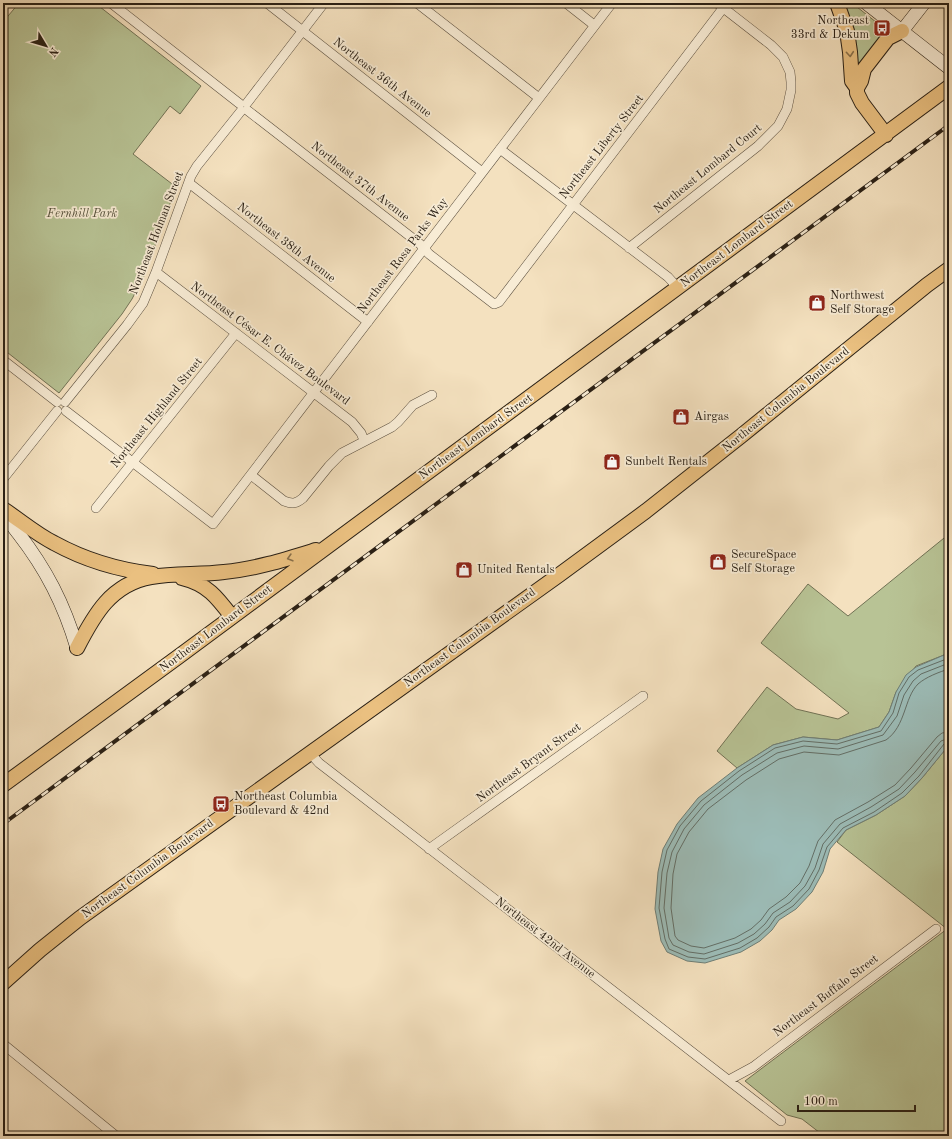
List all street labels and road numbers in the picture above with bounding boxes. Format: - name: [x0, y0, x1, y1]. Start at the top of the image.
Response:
- street label: Northeast 36th Avenue: [331, 36, 434, 120]
- street label: Northeast Liberty Street: [558, 93, 646, 201]
- street label: Northeast Lombard Court: [652, 122, 764, 216]
- street label: Northeast 37th Avenue: [309, 140, 412, 224]
- street label: Northeast Holman Street: [128, 170, 186, 296]
- street label: Northeast Rosa Parks Way: [356, 195, 451, 316]
- street label: Northeast Lombard Street: [679, 198, 795, 290]
- street label: Northeast 38th Avenue: [235, 201, 338, 285]
- street label: Northeast César E. Chávez Boulevard: [188, 280, 352, 408]
- street label: Northeast Columbia Boulevard: [720, 345, 852, 455]
- street label: Northeast Highland Street: [109, 356, 205, 470]
- street label: Northeast Lombard Street: [417, 392, 535, 482]
- street label: Northeast Lombard Street: [158, 583, 274, 675]
- street label: Northeast Columbia Boulevard: [402, 586, 538, 690]
- street label: Northeast Bryant Street: [474, 721, 584, 805]
- street label: Northeast Columbia Boulevard: [80, 817, 216, 921]
- street label: Northeast 42nd Avenue: [493, 895, 598, 981]
- street label: Northeast Buffalo Street: [771, 953, 881, 1039]

